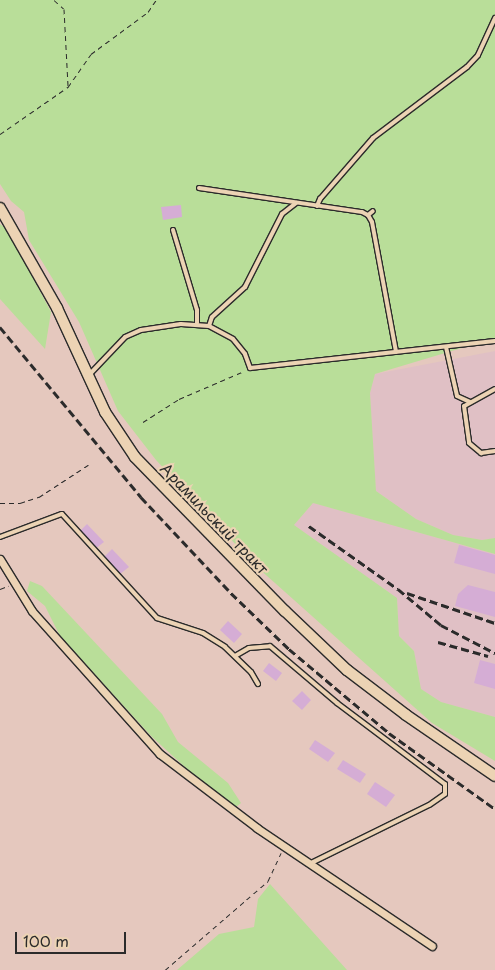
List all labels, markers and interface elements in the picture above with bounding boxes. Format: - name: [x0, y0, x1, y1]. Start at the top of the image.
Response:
- street label: Арамильский тракт: [157, 459, 273, 577]
- scale bar: [18, 922, 129, 954]
- text: 100 m: [23, 929, 69, 952]

